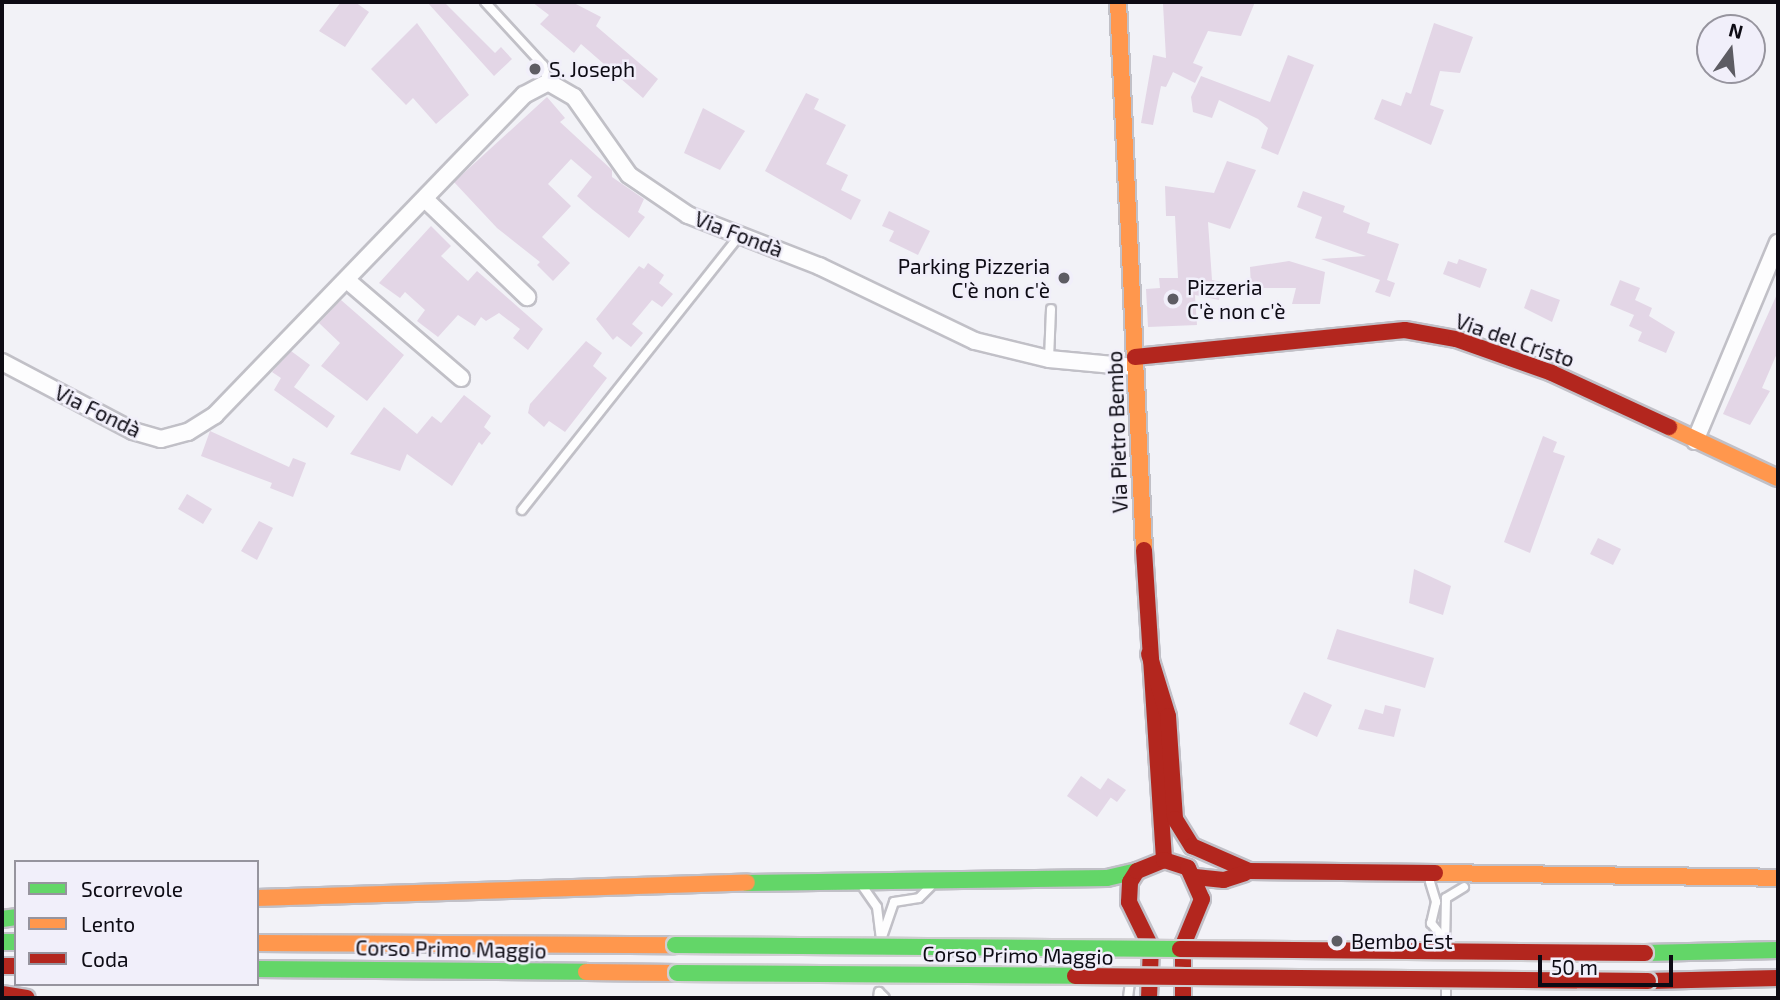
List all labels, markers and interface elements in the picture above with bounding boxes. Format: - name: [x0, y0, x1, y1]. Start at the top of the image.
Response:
- north arrow: [1696, 14, 1766, 84]
- text: N: [1726, 17, 1746, 43]
- place label: S. Joseph: [549, 56, 636, 82]
- marker: S. Joseph: [527, 61, 543, 77]
- street label: Via Fondà: [691, 206, 787, 262]
- place label: Parking Pizzeria C'è non c'è: [898, 253, 1050, 303]
- marker: Parking Pizzeria C'è non c'è: [1056, 270, 1072, 286]
- place label: Pizzeria C'è non c'è: [1187, 274, 1286, 324]
- marker: Pizzeria C'è non c'è: [1165, 291, 1181, 307]
- street label: Via del Cristo: [1452, 308, 1578, 372]
- street label: Via Pietro Bembo: [1102, 350, 1132, 514]
- street label: Via Fondà: [51, 379, 145, 443]
- legend: [14, 860, 259, 986]
- text: Scorrevole: [81, 876, 183, 901]
- text: Lento: [81, 911, 135, 936]
- place label: Bembo Est: [1351, 928, 1453, 954]
- marker: Bembo Est: [1329, 933, 1345, 949]
- street label: Corso Primo Maggio: [355, 935, 547, 963]
- scale bar: [1542, 940, 1677, 984]
- street label: Corso Primo Maggio: [922, 941, 1114, 969]
- text: Coda: [81, 946, 128, 971]
- text: 50 m: [1551, 954, 1598, 979]

